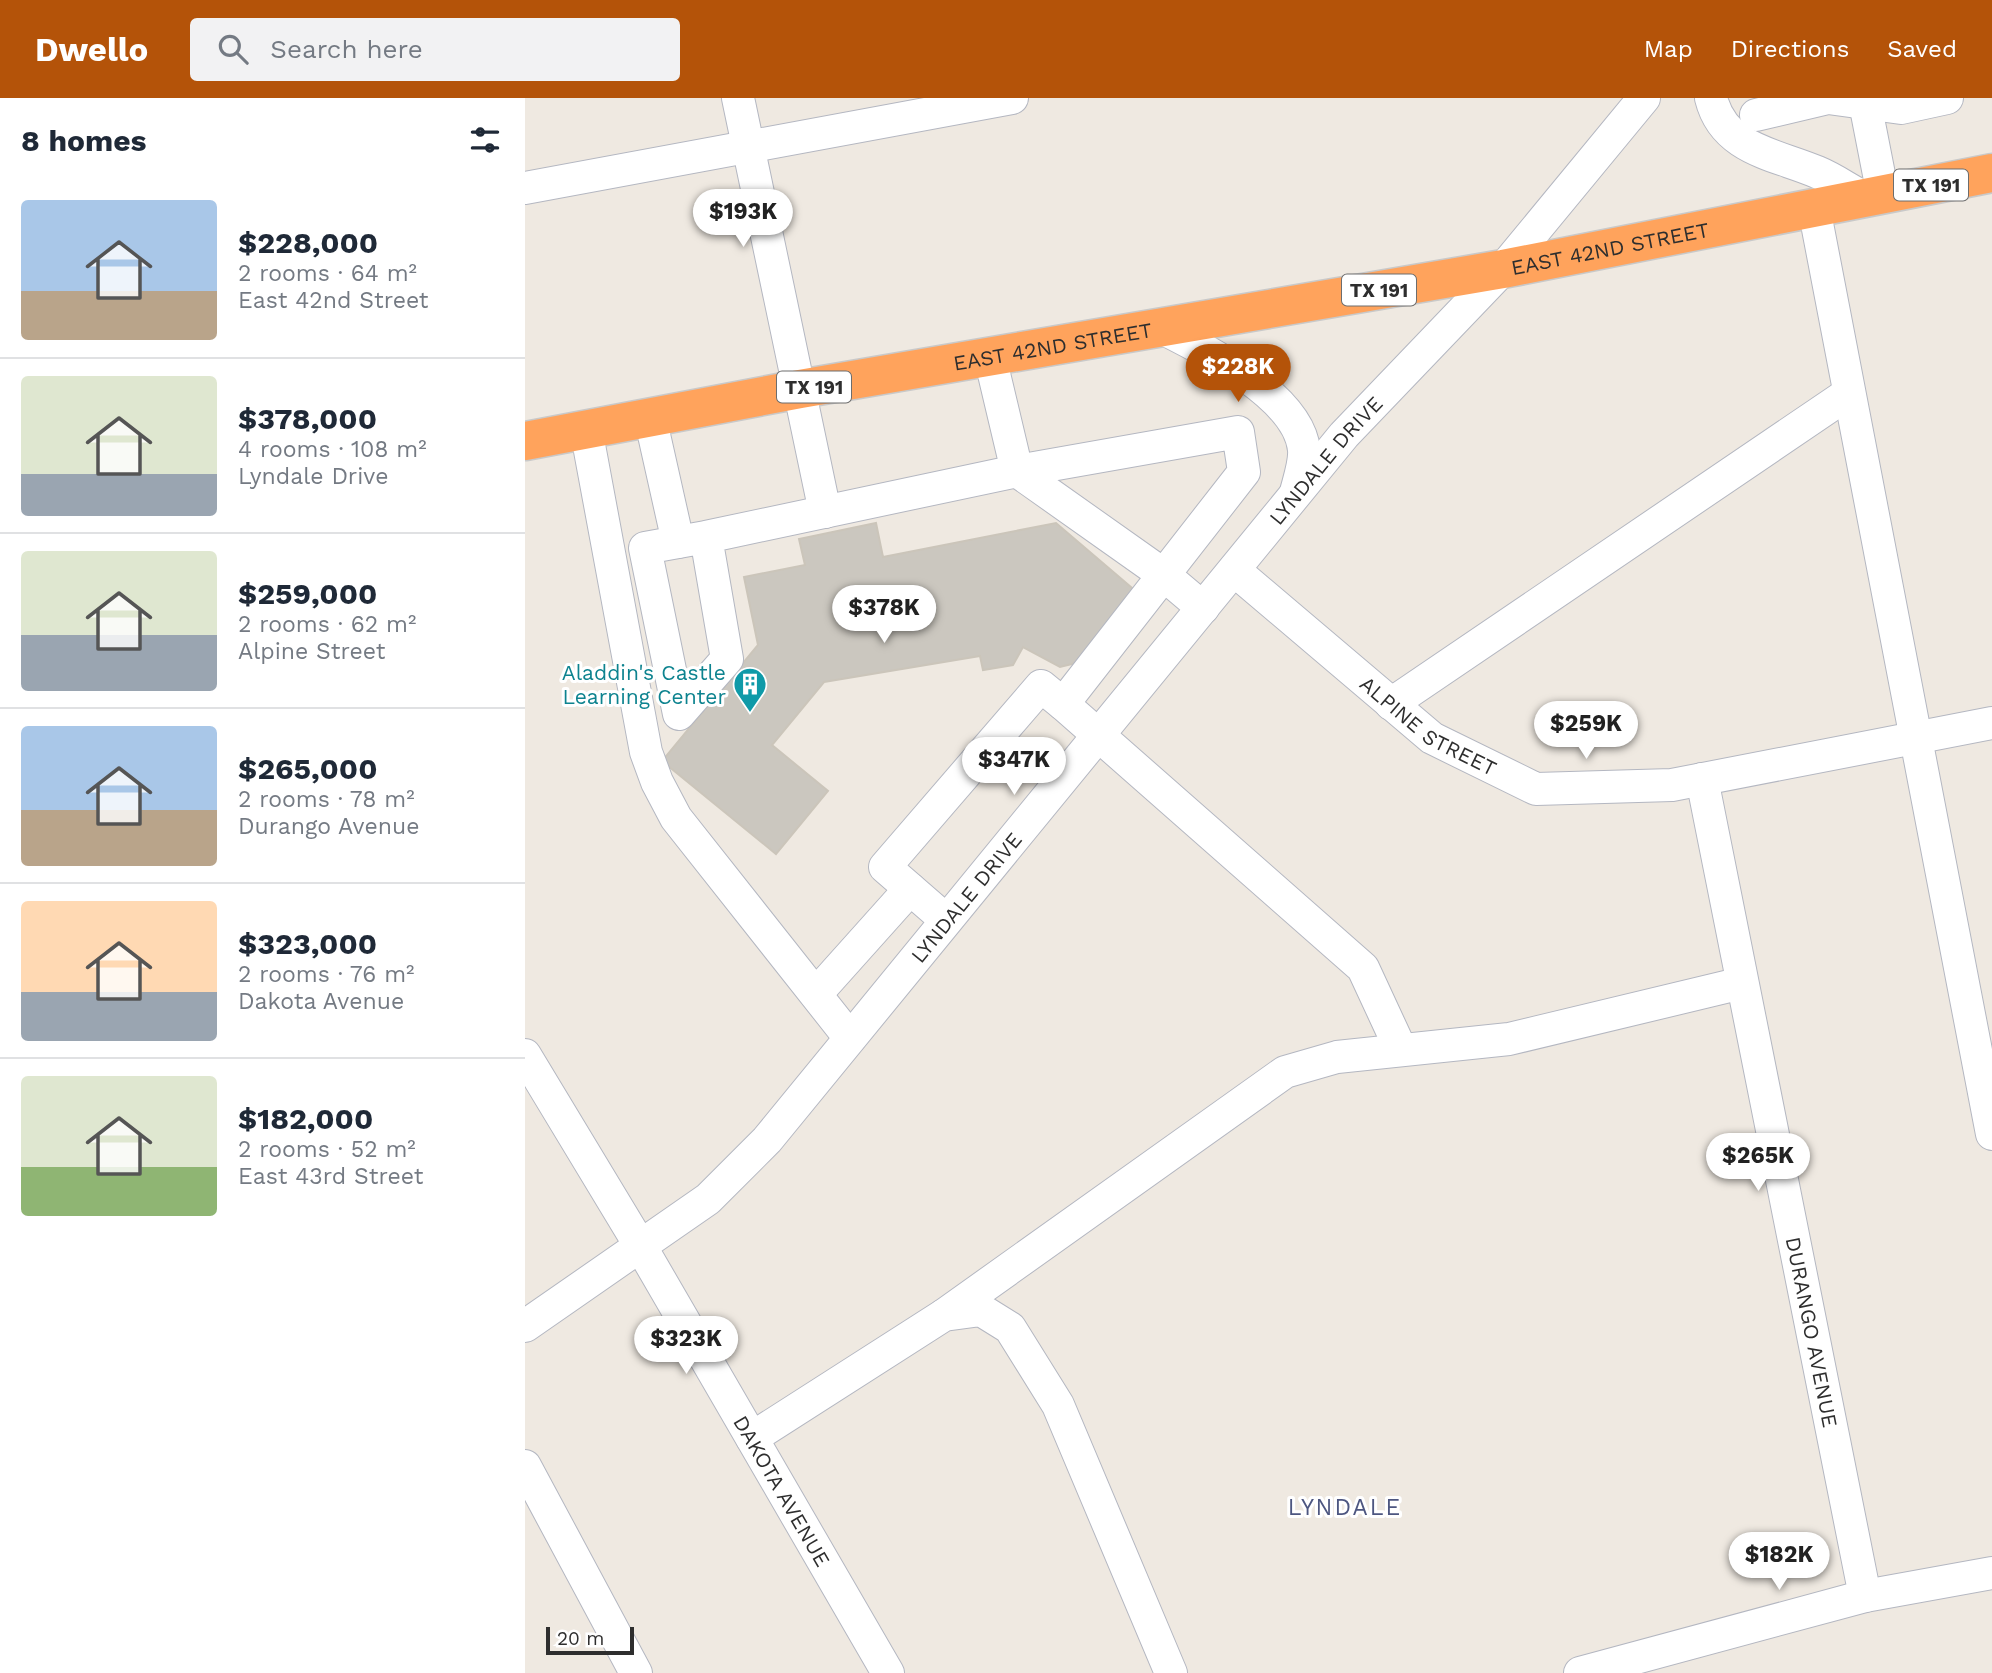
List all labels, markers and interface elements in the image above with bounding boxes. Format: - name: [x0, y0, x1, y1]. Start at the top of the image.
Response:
- search box: [190, 18, 680, 81]
- text: Dwello: [35, 30, 148, 69]
- icon: search: [214, 30, 252, 68]
- text: Search here: [270, 34, 423, 64]
- text: Map: [1644, 35, 1693, 63]
- text: Directions: [1731, 35, 1849, 63]
- text: Saved: [1887, 35, 1957, 63]
- icon: filters: [466, 121, 504, 159]
- text: 8 homes: [21, 123, 147, 158]
- road number: TX 191: [1894, 170, 1968, 200]
- pin: $193K: [694, 190, 792, 249]
- text: $193K: [709, 198, 777, 225]
- street label: EAST 42ND STREET: [1509, 216, 1711, 280]
- text: $228,000: [238, 225, 378, 260]
- icon: home: [77, 228, 161, 312]
- text: 2 rooms · 64 m²: [238, 260, 417, 287]
- road number: TX 191: [1342, 274, 1416, 306]
- text: East 42nd Street: [238, 287, 429, 314]
- street label: EAST 42ND STREET: [951, 317, 1154, 375]
- pin: $228K: [1189, 344, 1287, 404]
- text: $228K: [1202, 353, 1274, 380]
- road number: TX 191: [777, 372, 851, 402]
- street label: LYNDALE DRIVE: [1264, 391, 1387, 529]
- text: $378,000: [238, 401, 377, 436]
- icon: home: [77, 404, 161, 488]
- text: 4 rooms · 108 m²: [238, 436, 427, 463]
- text: Lyndale Drive: [238, 463, 389, 490]
- text: $259,000: [238, 576, 377, 611]
- icon: home: [77, 579, 161, 663]
- pin: $378K: [835, 586, 933, 645]
- text: $378K: [848, 594, 920, 621]
- text: 2 rooms · 62 m²: [238, 611, 416, 638]
- text: Alpine Street: [238, 638, 385, 665]
- place label: Aladdin's Castle Learning Center: [562, 660, 726, 709]
- building icon: Aladdin's Castle Learning Center: [731, 665, 769, 714]
- street label: ALPINE STREET: [1355, 670, 1501, 780]
- pin: $259K: [1537, 702, 1635, 761]
- text: $259K: [1550, 710, 1622, 737]
- pin: $347K: [965, 738, 1063, 797]
- text: $347K: [978, 746, 1050, 773]
- text: $265,000: [238, 751, 377, 786]
- icon: home: [77, 754, 161, 838]
- text: 2 rooms · 78 m²: [238, 786, 415, 813]
- text: Durango Avenue: [238, 813, 419, 840]
- street label: LYNDALE DRIVE: [905, 827, 1026, 967]
- text: $323,000: [238, 926, 377, 961]
- icon: home: [77, 929, 161, 1013]
- text: 2 rooms · 76 m²: [238, 961, 414, 988]
- text: Dakota Avenue: [238, 988, 404, 1015]
- text: $182,000: [238, 1101, 373, 1136]
- icon: home: [77, 1104, 161, 1188]
- pin: $265K: [1709, 1134, 1807, 1193]
- text: 2 rooms · 52 m²: [238, 1136, 416, 1163]
- text: $265K: [1722, 1142, 1794, 1169]
- text: East 43rd Street: [238, 1163, 423, 1190]
- street label: DURANGO AVENUE: [1781, 1235, 1844, 1430]
- pin: $323K: [637, 1316, 735, 1376]
- text: $323K: [650, 1325, 722, 1352]
- street label: DAKOTA AVENUE: [729, 1411, 836, 1571]
- district label: LYNDALE: [1288, 1494, 1402, 1521]
- pin: $182K: [1730, 1532, 1828, 1592]
- text: $182K: [1745, 1541, 1813, 1568]
- scale bar: [546, 1624, 633, 1656]
- text: 20 m: [557, 1627, 604, 1650]

